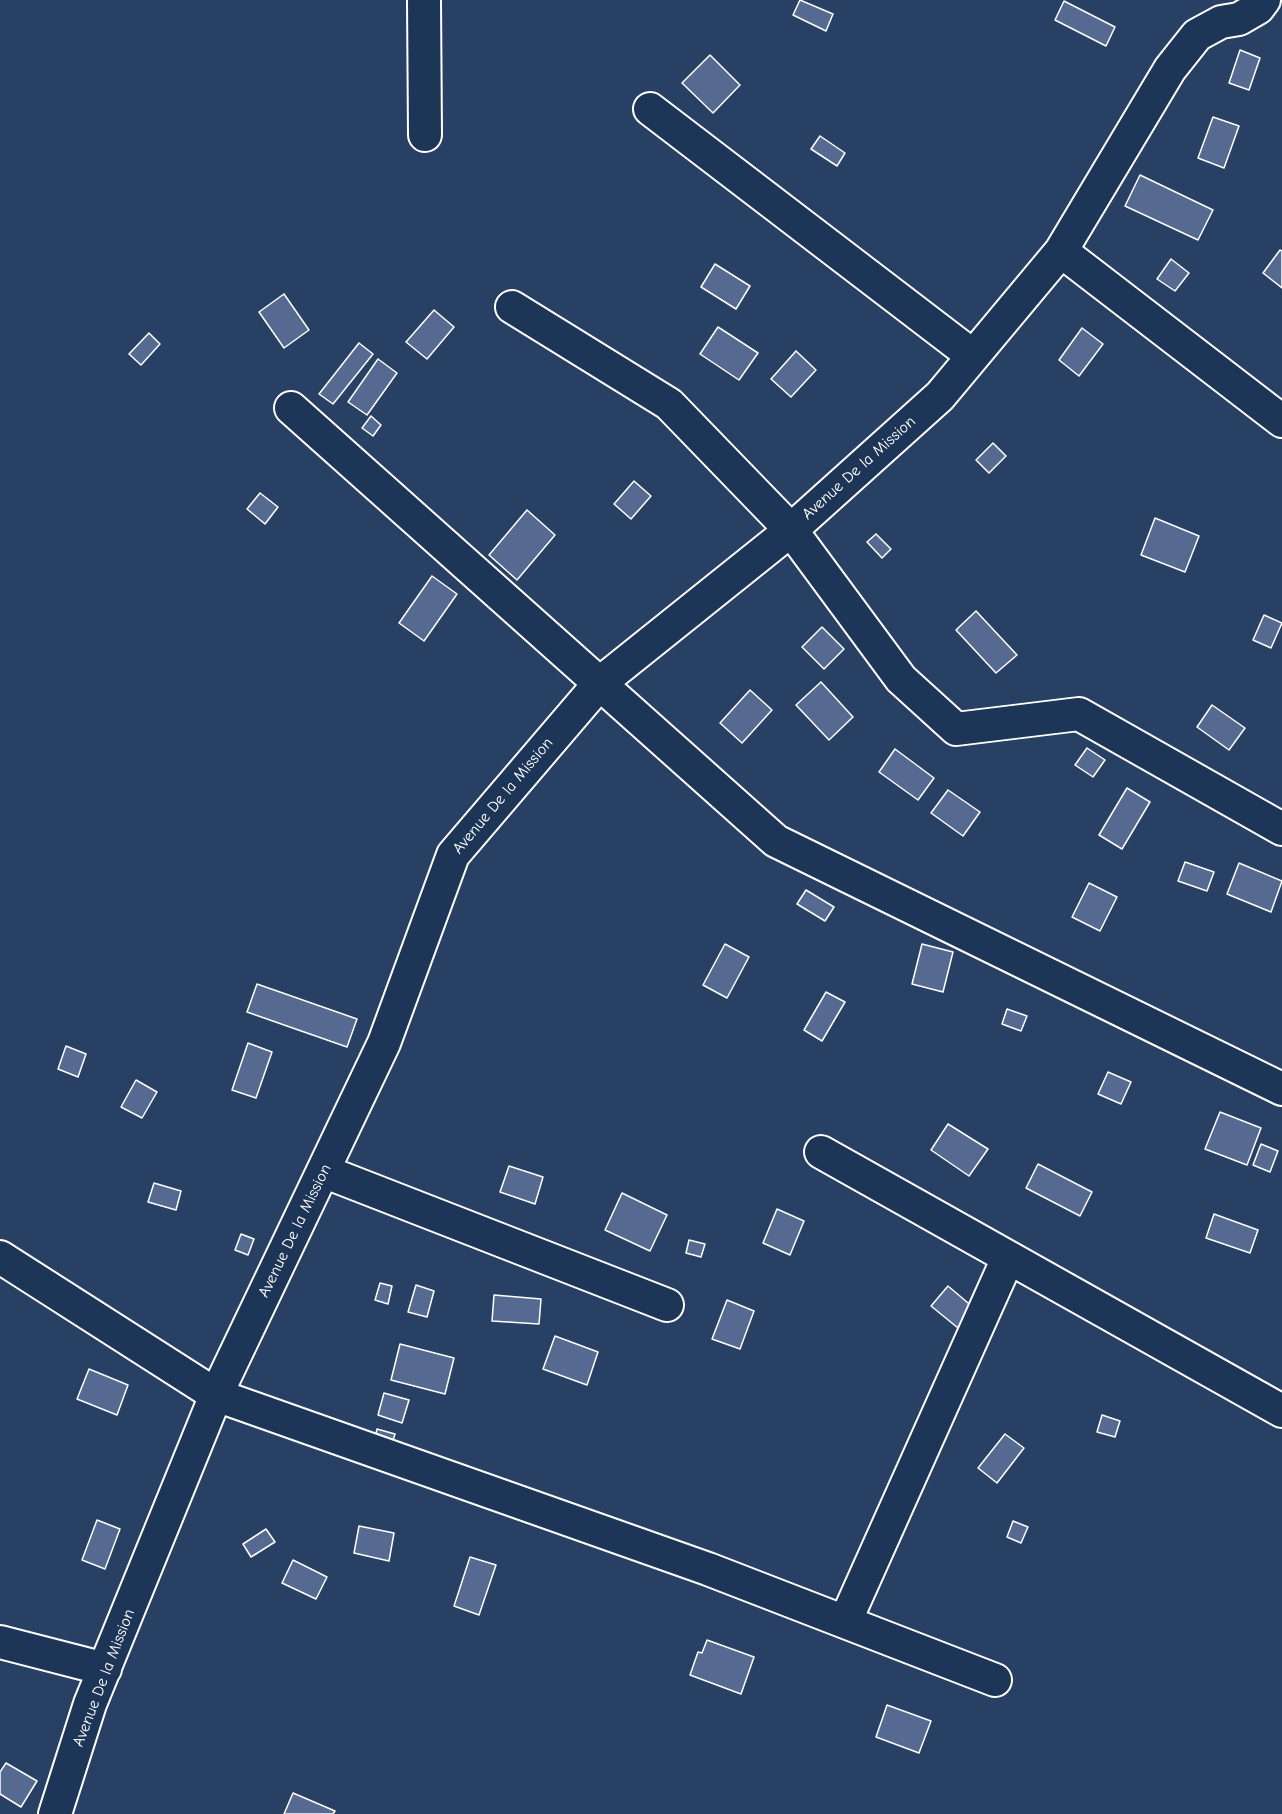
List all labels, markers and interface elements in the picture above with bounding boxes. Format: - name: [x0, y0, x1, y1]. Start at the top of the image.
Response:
- street label: Avenue De la Mission: [798, 412, 920, 524]
- street label: Avenue De la Mission: [449, 734, 557, 858]
- street label: Avenue De la Mission: [254, 1161, 336, 1301]
- street label: Avenue De la Mission: [69, 1606, 139, 1750]

